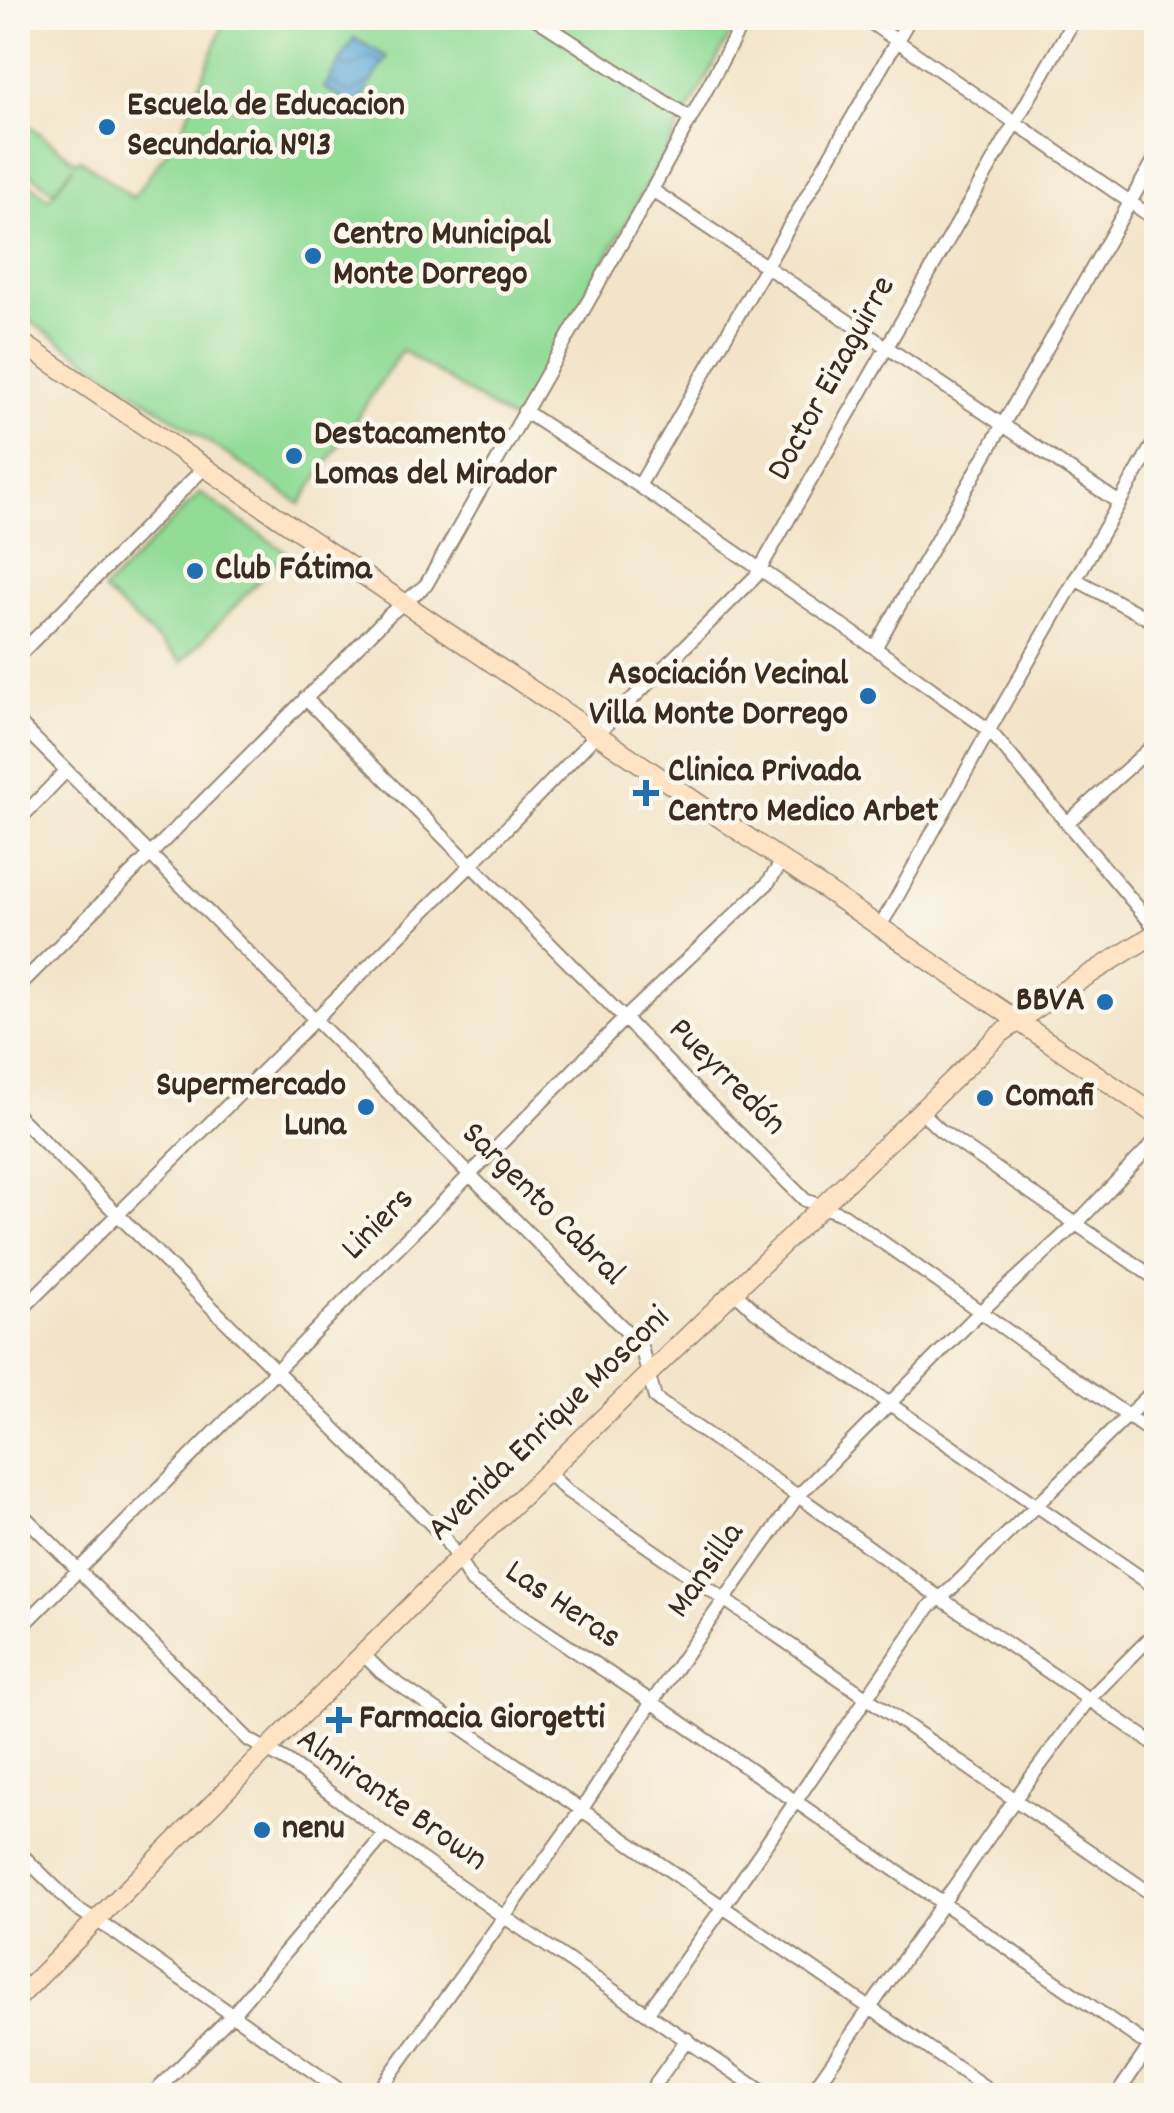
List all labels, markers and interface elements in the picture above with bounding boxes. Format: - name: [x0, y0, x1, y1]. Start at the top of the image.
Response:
- place label: Escuela de Educacion Secundaria N°13: [127, 82, 405, 172]
- marker: Escuela de Educacion Secundaria N°13: [96, 116, 118, 138]
- place label: Centro Municipal Monte Dorrego: [333, 211, 552, 301]
- marker: Centro Municipal Monte Dorrego: [302, 245, 324, 267]
- street label: Doctor Eizaguirre: [756, 267, 910, 491]
- place label: Destacamento Lomas del Mirador: [314, 411, 558, 501]
- marker: Destacamento Lomas del Mirador: [283, 445, 305, 467]
- place label: Club Fátima: [215, 546, 373, 596]
- marker: Club Fátima: [184, 560, 206, 582]
- place label: Asociación Vecinal Villa Monte Dorrego: [589, 651, 849, 741]
- marker: Asociación Vecinal Villa Monte Dorrego: [857, 685, 879, 707]
- place label: Clinica Privada Centro Medico Arbet: [668, 748, 938, 838]
- marker: Clinica Privada Centro Medico Arbet: [633, 780, 659, 806]
- place label: BBVA: [1016, 977, 1085, 1027]
- marker: BBVA: [1094, 991, 1116, 1013]
- street label: Pueyrredón: [655, 1007, 797, 1149]
- place label: Supermercado Luna: [156, 1062, 348, 1152]
- place label: Comafi: [1005, 1073, 1095, 1123]
- marker: Comafi: [974, 1087, 996, 1109]
- marker: Supermercado Luna: [355, 1096, 377, 1118]
- street label: Sargento Cabral: [448, 1111, 636, 1299]
- street label: Liniers: [331, 1177, 427, 1273]
- street label: Avenida Enrique Mosconi: [417, 1295, 683, 1555]
- street label: Mansilla: [656, 1512, 759, 1629]
- street label: Las Heras: [494, 1549, 630, 1663]
- place label: Farmacia Giorgetti: [359, 1695, 606, 1745]
- marker: Farmacia Giorgetti: [328, 1709, 350, 1731]
- street label: Almirante Brown: [285, 1716, 497, 1886]
- place label: nenu: [282, 1805, 345, 1855]
- marker: nenu: [251, 1819, 273, 1841]

